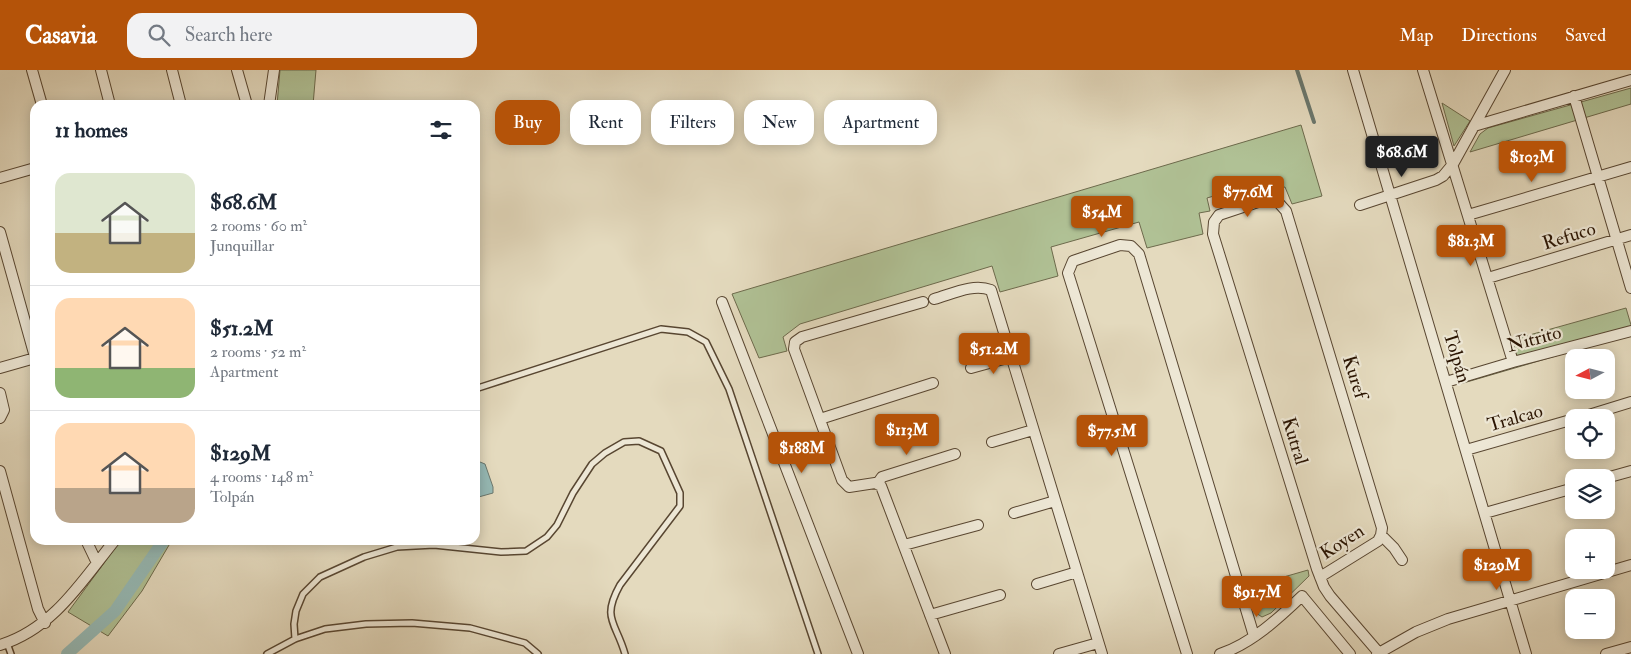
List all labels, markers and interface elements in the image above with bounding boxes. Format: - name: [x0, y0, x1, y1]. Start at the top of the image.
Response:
- search box: [127, 13, 477, 58]
- text: Casavia: [25, 20, 97, 51]
- icon: search: [145, 21, 173, 49]
- text: Search here: [185, 23, 273, 47]
- text: Map: [1400, 24, 1433, 47]
- text: Directions: [1461, 24, 1537, 47]
- text: Saved: [1565, 24, 1606, 47]
- chip: Buy: [495, 100, 560, 145]
- chip: Rent: [570, 100, 641, 145]
- chip: Filters: [651, 100, 734, 145]
- chip: New: [744, 100, 814, 145]
- chip: Apartment: [824, 100, 937, 145]
- icon: filters: [427, 116, 455, 144]
- text: 11 homes: [55, 117, 128, 144]
- pin: $68.6M: [1361, 136, 1443, 178]
- pin: $103M: [1497, 140, 1567, 183]
- text: $68.6M: [1376, 142, 1428, 162]
- text: $103M: [1510, 147, 1554, 167]
- pin: $77.6M: [1207, 176, 1289, 218]
- text: $77.6M: [1223, 182, 1273, 202]
- text: $68.6M: [210, 189, 277, 216]
- icon: home: [95, 193, 155, 253]
- pin: $54M: [1072, 196, 1132, 238]
- text: $54M: [1082, 202, 1122, 222]
- text: 2 rooms · 60 m²: [210, 216, 307, 236]
- street label: Refuco: [1540, 217, 1598, 255]
- pin: $81.3M: [1430, 224, 1512, 267]
- text: $81.3M: [1447, 231, 1495, 251]
- text: Junquillar: [210, 236, 274, 256]
- text: $51.2M: [210, 315, 274, 342]
- icon: home: [95, 318, 155, 378]
- street label: Nitrito: [1504, 320, 1564, 358]
- street label: Tolpán: [1437, 328, 1476, 386]
- pin: $51.2M: [953, 332, 1035, 375]
- text: $51.2M: [970, 339, 1018, 359]
- text: 2 rooms · 52 m²: [210, 342, 306, 362]
- north arrow: [1565, 349, 1615, 399]
- map controls: [1565, 349, 1615, 639]
- street label: Kuref: [1337, 352, 1374, 404]
- text: Apartment: [210, 362, 278, 382]
- street label: Tralcao: [1485, 399, 1545, 437]
- button: locate: [1565, 409, 1615, 459]
- pin: $113M: [872, 414, 942, 456]
- pin: $77.5M: [1071, 414, 1153, 457]
- street label: Kutral: [1276, 414, 1314, 468]
- text: $113M: [886, 420, 928, 440]
- text: $77.5M: [1088, 421, 1136, 441]
- pin: $188M: [767, 432, 837, 474]
- text: $188M: [779, 438, 825, 458]
- text: $129M: [210, 440, 271, 467]
- icon: home: [95, 443, 155, 503]
- text: 4 rooms · 148 m²: [210, 467, 313, 487]
- button: layers: [1565, 469, 1615, 519]
- text: Tolpán: [210, 487, 254, 507]
- street label: Koyen: [1315, 519, 1369, 565]
- button: +: [1565, 529, 1615, 579]
- pin: $129M: [1462, 548, 1532, 591]
- text: $129M: [1474, 555, 1520, 575]
- pin: $91.7M: [1216, 576, 1298, 618]
- text: $91.7M: [1233, 582, 1281, 602]
- button: −: [1565, 589, 1615, 639]

